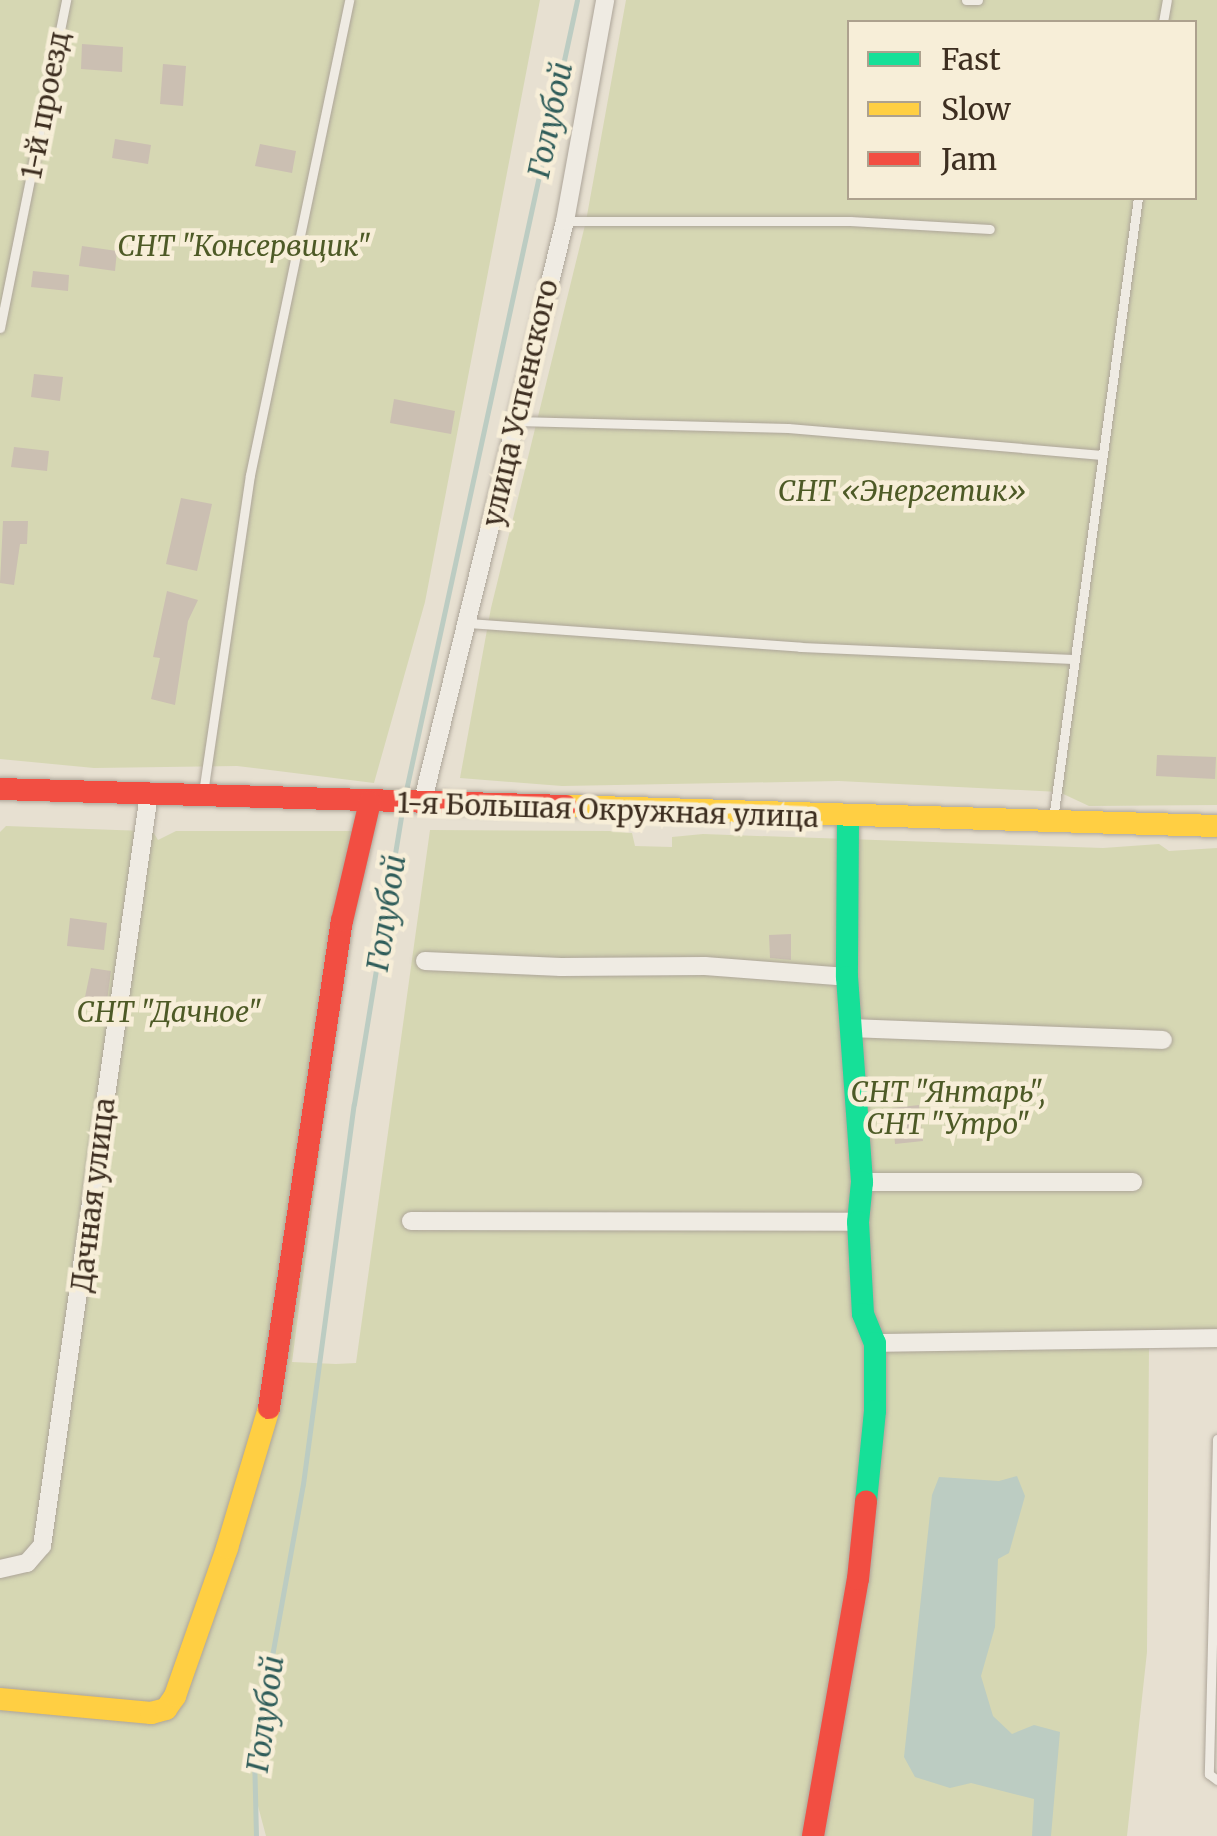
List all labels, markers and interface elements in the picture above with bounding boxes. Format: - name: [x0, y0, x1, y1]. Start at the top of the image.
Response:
- legend: [847, 20, 1197, 200]
- street label: 1-й проезд: [14, 28, 76, 182]
- text: Fast: [941, 40, 1001, 78]
- water label: Голубой: [520, 59, 580, 181]
- text: Slow: [941, 90, 1011, 128]
- text: Jam: [941, 140, 997, 178]
- park label: СНТ "Консервщик": [117, 229, 371, 263]
- street label: улица Успенского: [475, 276, 565, 530]
- park label: СНТ «Энергетик»: [778, 474, 1026, 508]
- street label: 1-я Большая Окружная улица: [397, 786, 819, 834]
- water label: Голубой: [359, 852, 413, 974]
- park label: СНТ "Дачное": [77, 995, 261, 1029]
- park label: СНТ "Янтарь", СНТ "Утро": [851, 1075, 1045, 1141]
- street label: Дачная улица: [64, 1096, 122, 1294]
- water label: Голубой: [239, 1653, 291, 1775]

